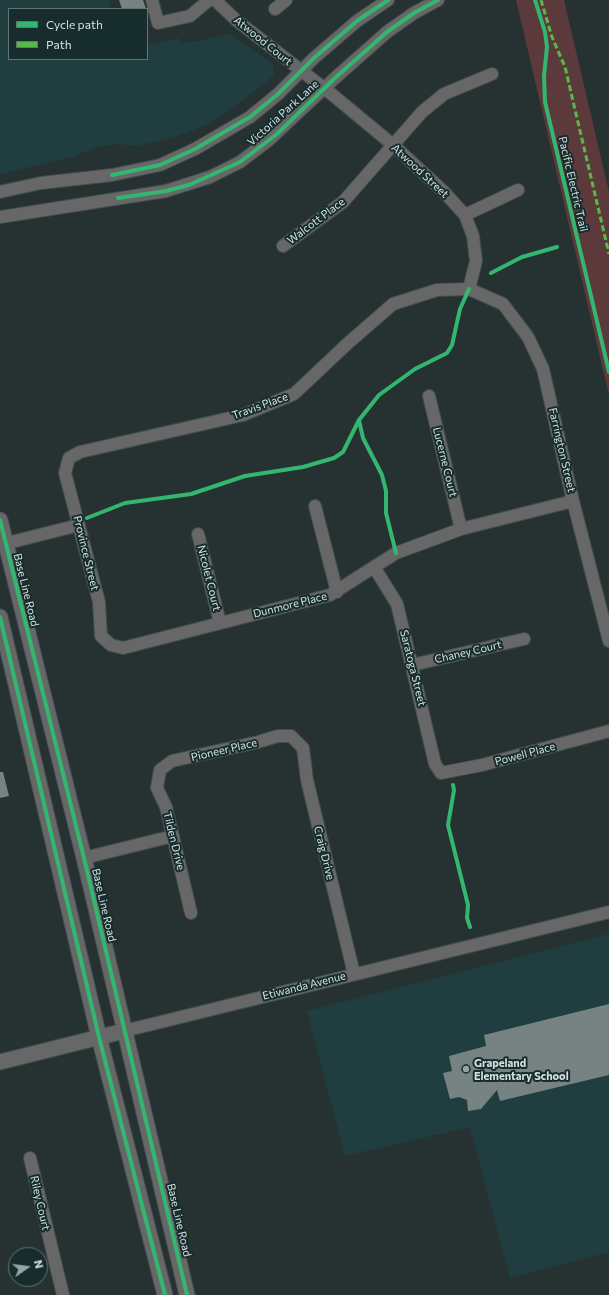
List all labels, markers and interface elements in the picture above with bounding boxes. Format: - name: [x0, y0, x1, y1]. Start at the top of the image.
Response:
- legend: [8, 8, 148, 60]
- street label: Atwood Court: [231, 14, 295, 68]
- text: Cycle path: [46, 17, 103, 31]
- text: Path: [46, 37, 72, 51]
- street label: Victoria Park Lane: [245, 78, 321, 148]
- street label: Pacific Electric Trail: [556, 135, 590, 233]
- street label: Atwood Street: [389, 141, 451, 201]
- street label: Walcott Place: [285, 195, 347, 247]
- street label: Travis Place: [230, 390, 290, 422]
- street label: Farrington Street: [546, 407, 578, 493]
- street label: Lucerne Court: [430, 426, 460, 498]
- street label: Province Street: [70, 514, 102, 592]
- street label: Nicolet Court: [194, 544, 224, 612]
- street label: Base Line Road: [11, 552, 41, 628]
- street label: Dunmore Place: [252, 589, 328, 621]
- street label: Saratoga Street: [397, 629, 429, 707]
- street label: Chaney Court: [433, 638, 503, 666]
- street label: Pioneer Place: [190, 736, 258, 764]
- street label: Powell Place: [493, 740, 557, 768]
- street label: Tilden Drive: [160, 810, 188, 872]
- street label: Craig Drive: [311, 825, 337, 881]
- street label: Base Line Road: [89, 867, 119, 943]
- street label: Etiwanda Avenue: [261, 969, 347, 1003]
- place label: Grapeland Elementary School: [474, 1056, 569, 1082]
- marker: Grapeland Elementary School: [461, 1064, 471, 1074]
- street label: Riley Court: [27, 1174, 53, 1232]
- street label: Base Line Road: [164, 1182, 194, 1258]
- north arrow: [8, 1247, 48, 1287]
- text: N: [32, 1259, 46, 1270]

